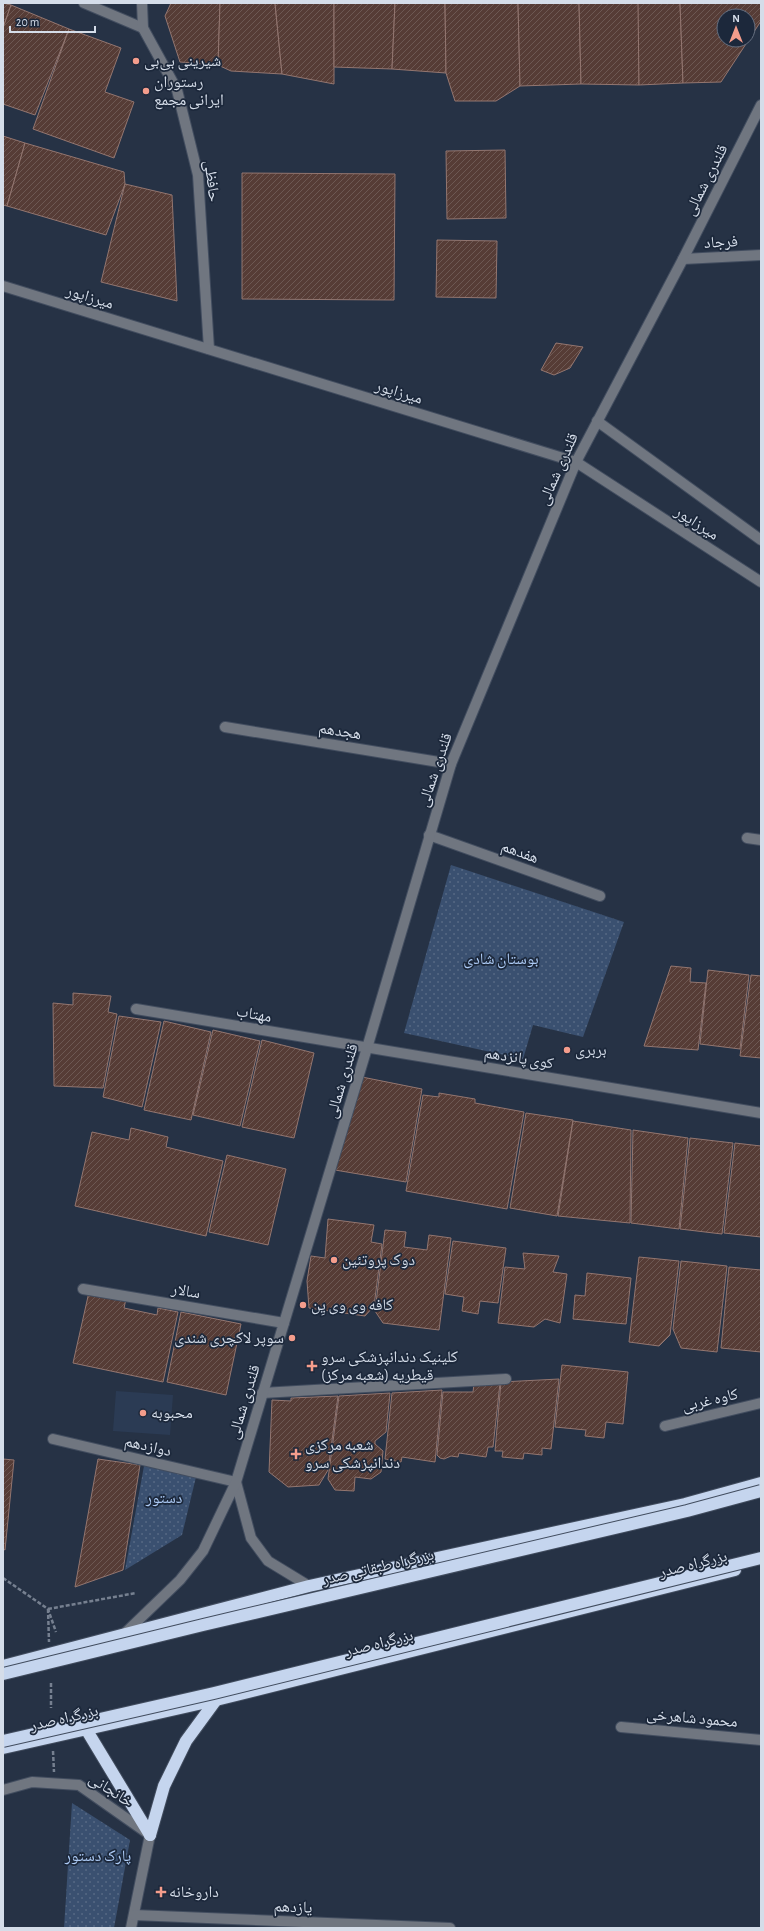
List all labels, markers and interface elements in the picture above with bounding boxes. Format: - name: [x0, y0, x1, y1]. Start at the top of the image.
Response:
- scale bar: [10, 8, 95, 34]
- north arrow: [716, 8, 756, 48]
- text: N: [732, 13, 740, 24]
- text: 20 m: [16, 16, 39, 28]
- place label: شیرینی بی‌بی: [144, 53, 221, 71]
- marker: شیرینی بی‌بی: [131, 56, 141, 66]
- place label: رستوران ایرانی مجمع: [154, 74, 224, 110]
- marker: رستوران ایرانی مجمع: [141, 86, 151, 96]
- street label: قلندری شمالی: [681, 142, 732, 219]
- street label: حافظی: [200, 159, 223, 203]
- street label: فرجاد: [704, 233, 738, 252]
- street label: میرزاپور: [63, 282, 116, 313]
- street label: میرزاپور: [372, 377, 425, 408]
- street label: قلندری شمالی: [535, 430, 583, 508]
- street label: میرزاپور: [671, 502, 722, 544]
- street label: هجدهم: [317, 720, 362, 744]
- street label: قلندری شمالی: [415, 731, 457, 810]
- street label: هفدهم: [498, 838, 541, 868]
- park label: بوستان شادی: [463, 951, 539, 969]
- street label: مهتاب: [235, 1003, 273, 1026]
- street label: قلندری شمالی: [323, 1042, 363, 1121]
- place label: بربری: [575, 1042, 607, 1060]
- street label: کوی پانزدهم: [483, 1045, 555, 1073]
- marker: بربری: [562, 1045, 572, 1055]
- place label: دوک پروتئین: [342, 1252, 415, 1270]
- marker: دوک پروتئین: [329, 1255, 339, 1265]
- street label: سالار: [169, 1280, 202, 1302]
- place label: کافه وی وی یِن: [311, 1297, 394, 1316]
- marker: کافه وی وی یِن: [298, 1300, 308, 1310]
- place label: سوپر لاکچری شندی: [174, 1330, 284, 1348]
- marker: سوپر لاکچری شندی: [287, 1333, 297, 1343]
- place label: کلینیک دندانپزشکی سرو قیطریه (شعبه مرکز): [321, 1349, 458, 1384]
- marker: کلینیک دندانپزشکی سرو قیطریه (شعبه مرکز): [306, 1360, 318, 1372]
- street label: قلندری شمالی: [225, 1363, 265, 1442]
- street label: کاوه غربی: [680, 1386, 741, 1416]
- place label: محبوبه: [151, 1405, 193, 1422]
- marker: محبوبه: [138, 1408, 148, 1418]
- street label: دوازدهم: [123, 1433, 173, 1461]
- place label: شعبه مرکزی دندانپزشکی سرو: [305, 1437, 400, 1473]
- marker: شعبه مرکزی دندانپزشکی سرو: [290, 1448, 302, 1460]
- park label: دستور: [145, 1490, 182, 1507]
- street label: بزرگراه طبقاتی صدر: [320, 1546, 436, 1590]
- street label: بزرگراه صدر: [656, 1548, 729, 1581]
- street label: بزرگراه صدر: [342, 1627, 415, 1660]
- street label: بزرگراه صدر: [27, 1702, 100, 1735]
- street label: محمود شاهرخی: [645, 1706, 738, 1732]
- street label: خانجانی: [85, 1770, 136, 1812]
- park label: پارک دستور: [64, 1848, 132, 1865]
- place label: داروخانه: [169, 1884, 219, 1901]
- marker: داروخانه: [156, 1887, 166, 1897]
- street label: یازدهم: [273, 1898, 313, 1918]

